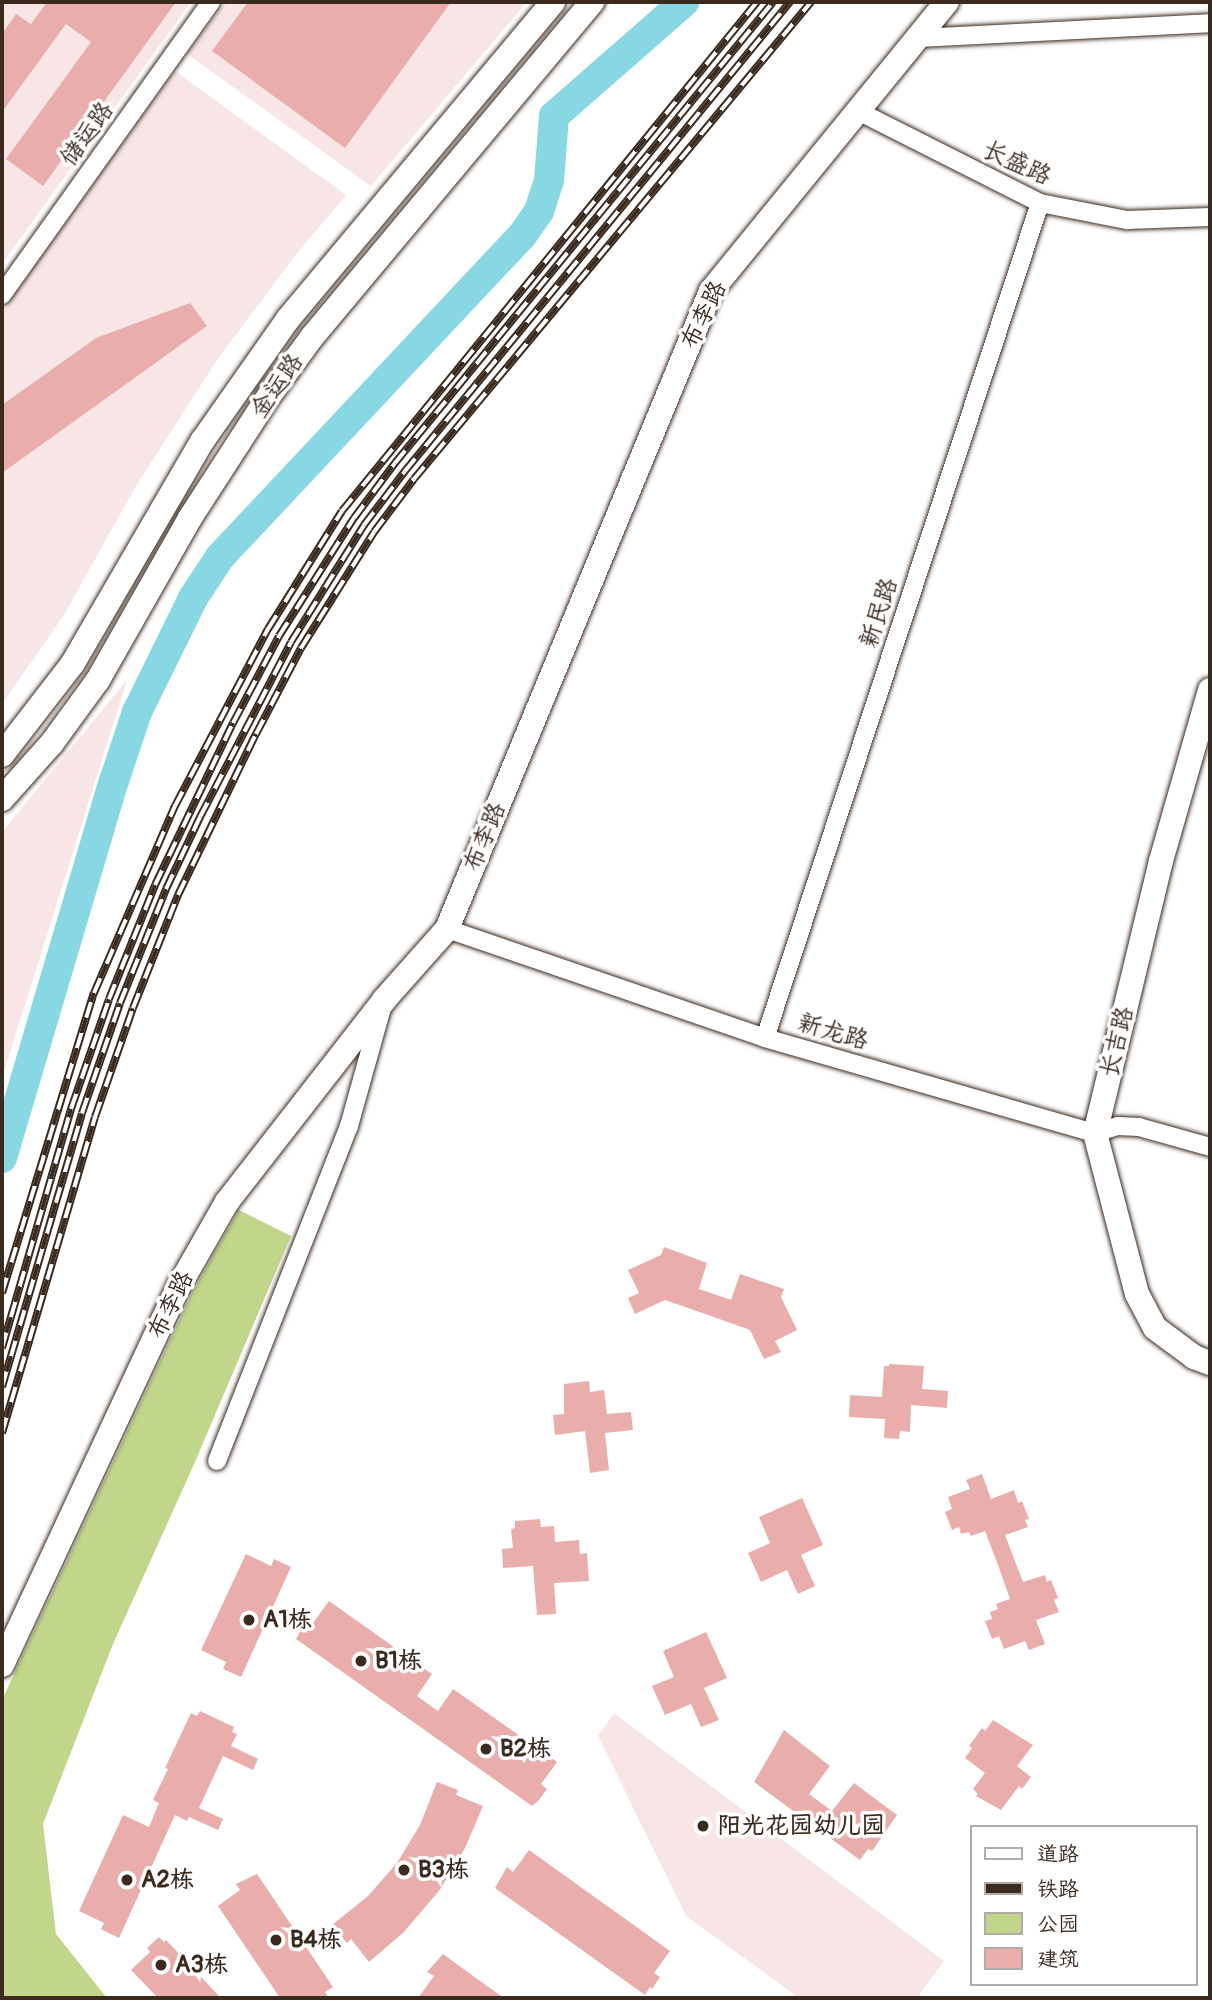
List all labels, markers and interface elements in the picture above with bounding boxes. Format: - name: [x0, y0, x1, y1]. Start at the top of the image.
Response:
- street label: 储运路: [54, 96, 120, 172]
- street label: 长盛路: [978, 135, 1056, 191]
- street label: 布李路: [675, 276, 733, 354]
- street label: 金运路: [245, 348, 309, 424]
- street label: 新民路: [854, 574, 904, 652]
- street label: 布李路: [458, 798, 512, 876]
- street label: 长吉路: [1094, 1004, 1140, 1080]
- street label: 新龙路: [794, 1008, 872, 1056]
- street label: 布李路: [142, 1266, 200, 1344]
- place label: A1栋: [263, 1606, 312, 1634]
- marker: A1栋: [241, 1612, 257, 1628]
- place label: B1栋: [375, 1647, 422, 1675]
- marker: B1栋: [353, 1653, 369, 1669]
- place label: B2栋: [500, 1735, 551, 1763]
- marker: B2栋: [478, 1741, 494, 1757]
- place label: 阳光花园幼儿园: [717, 1812, 885, 1840]
- marker: 阳光花园幼儿园: [695, 1818, 711, 1834]
- legend: [970, 1825, 1198, 1986]
- text: 道路: [1037, 1841, 1079, 1868]
- place label: B3栋: [418, 1856, 469, 1884]
- marker: B3栋: [396, 1862, 412, 1878]
- place label: A2栋: [141, 1866, 194, 1894]
- marker: A2栋: [119, 1872, 135, 1888]
- text: 铁路: [1037, 1876, 1079, 1903]
- text: 公园: [1037, 1911, 1079, 1938]
- place label: B4栋: [290, 1926, 342, 1954]
- marker: B4栋: [268, 1932, 284, 1948]
- text: 建筑: [1037, 1946, 1079, 1973]
- place label: A3栋: [175, 1951, 228, 1979]
- marker: A3栋: [153, 1957, 169, 1973]

